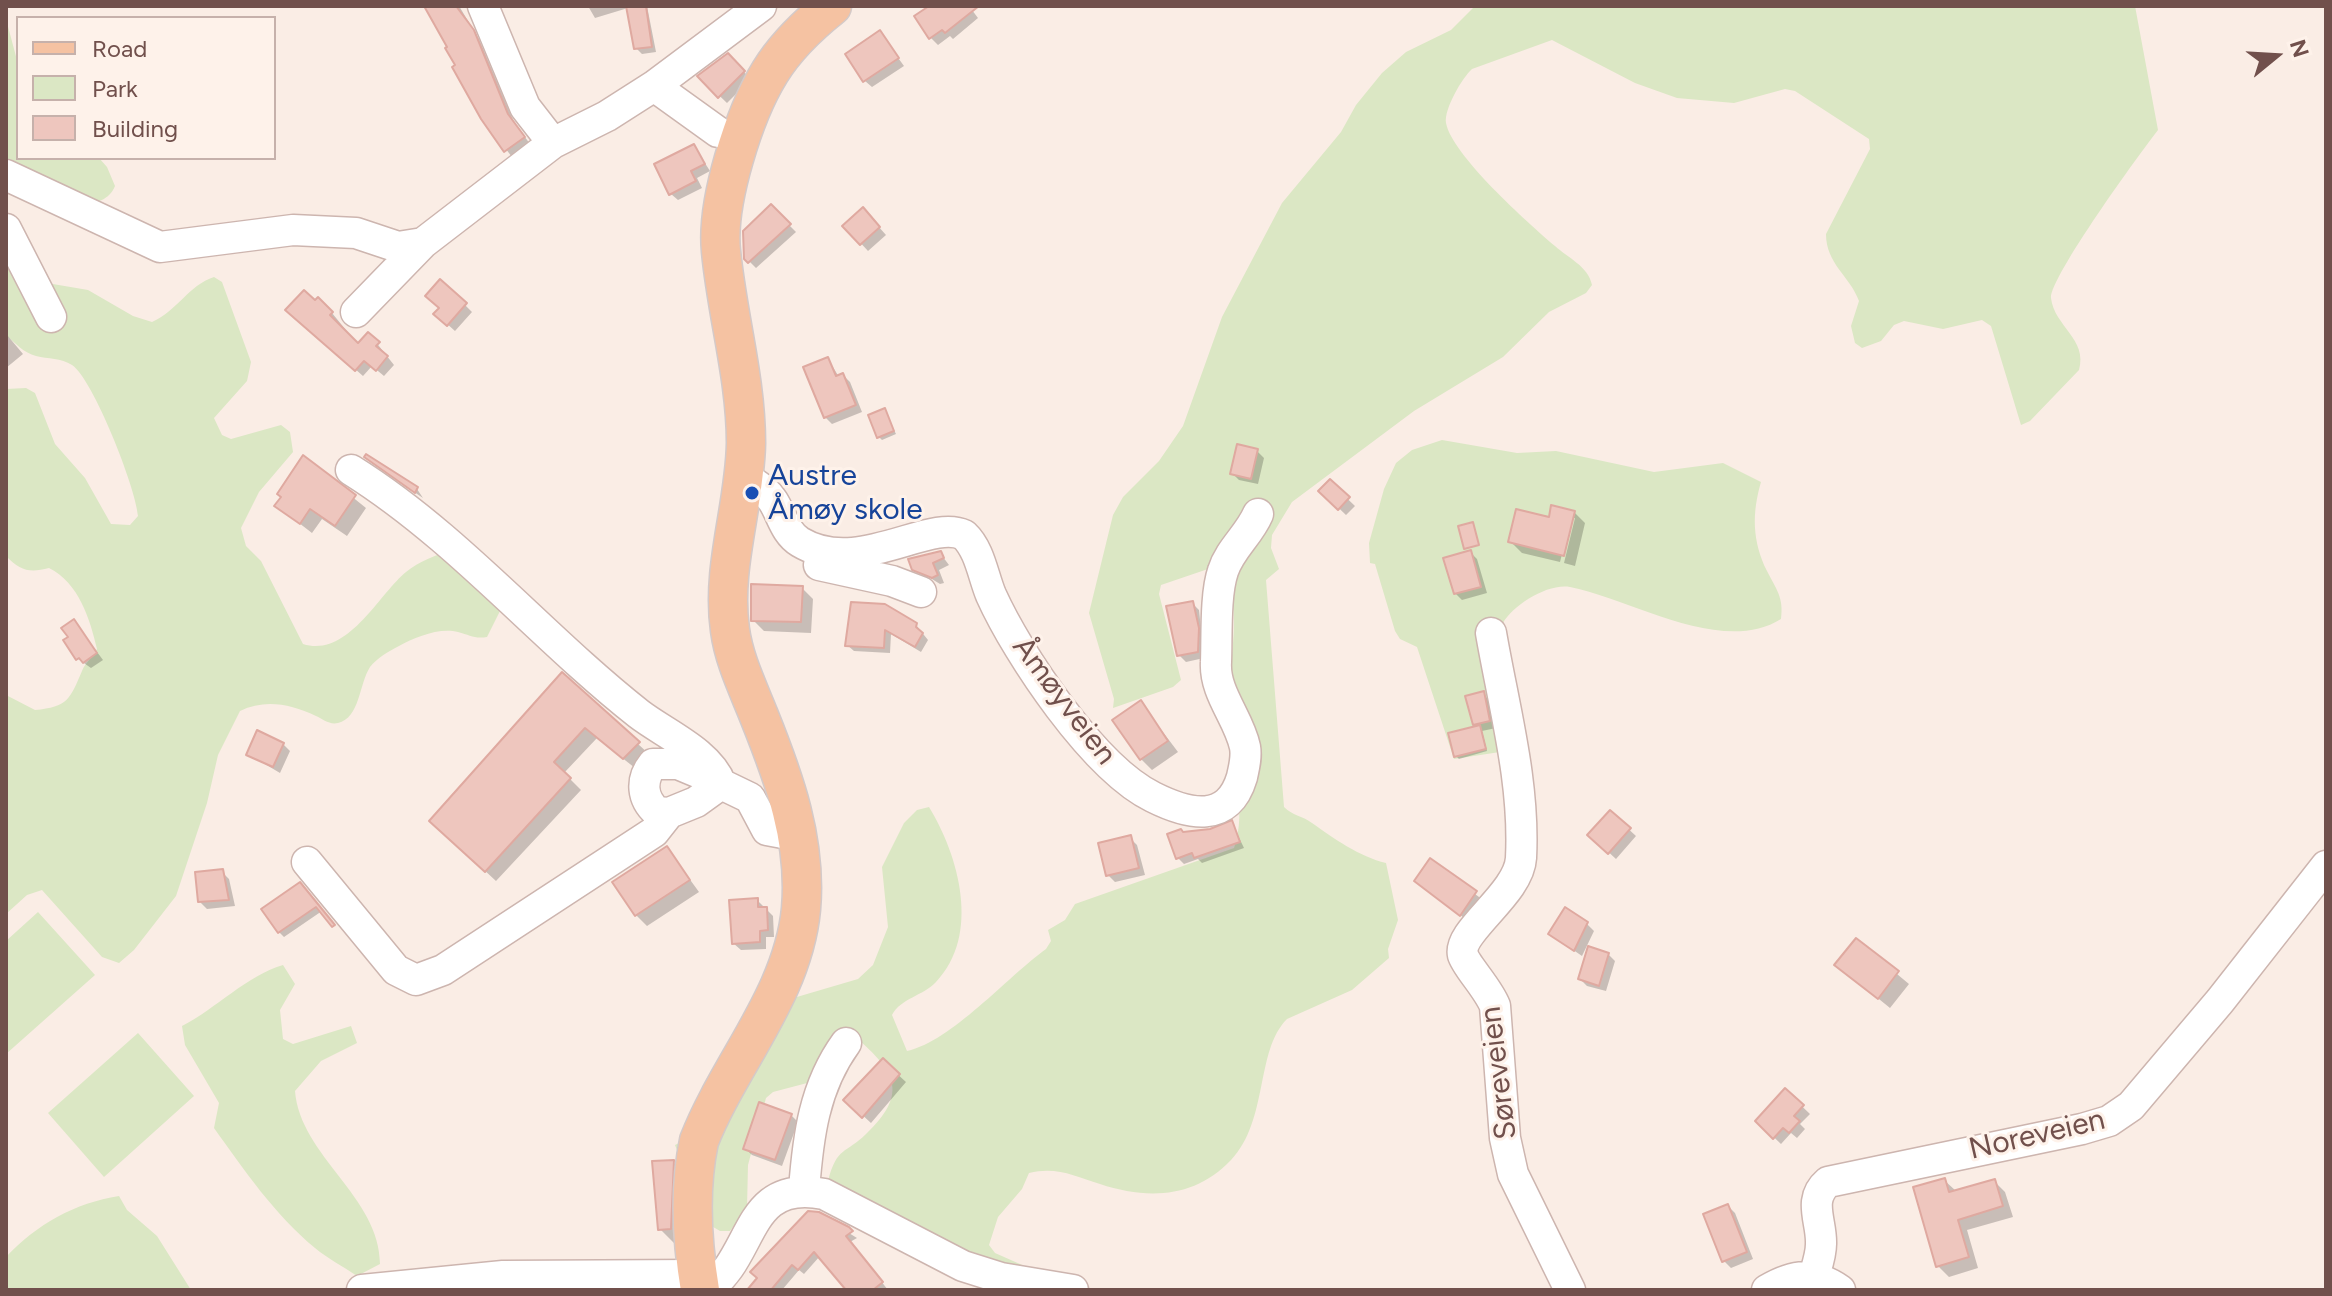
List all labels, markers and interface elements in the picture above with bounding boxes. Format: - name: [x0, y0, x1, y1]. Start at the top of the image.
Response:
- legend: [16, 16, 276, 160]
- north arrow: [2236, 16, 2316, 96]
- text: Road: [92, 34, 147, 63]
- text: N: [2284, 36, 2315, 61]
- text: Park: [92, 74, 138, 103]
- text: Building: [92, 114, 178, 143]
- place label: Austre Åmøy skole: [768, 458, 923, 528]
- marker: Austre Åmøy skole: [743, 484, 761, 502]
- street label: Åmøyveien: [1004, 630, 1124, 772]
- street label: Søreveien: [1473, 1004, 1525, 1142]
- street label: Noreveien: [1966, 1102, 2108, 1168]

